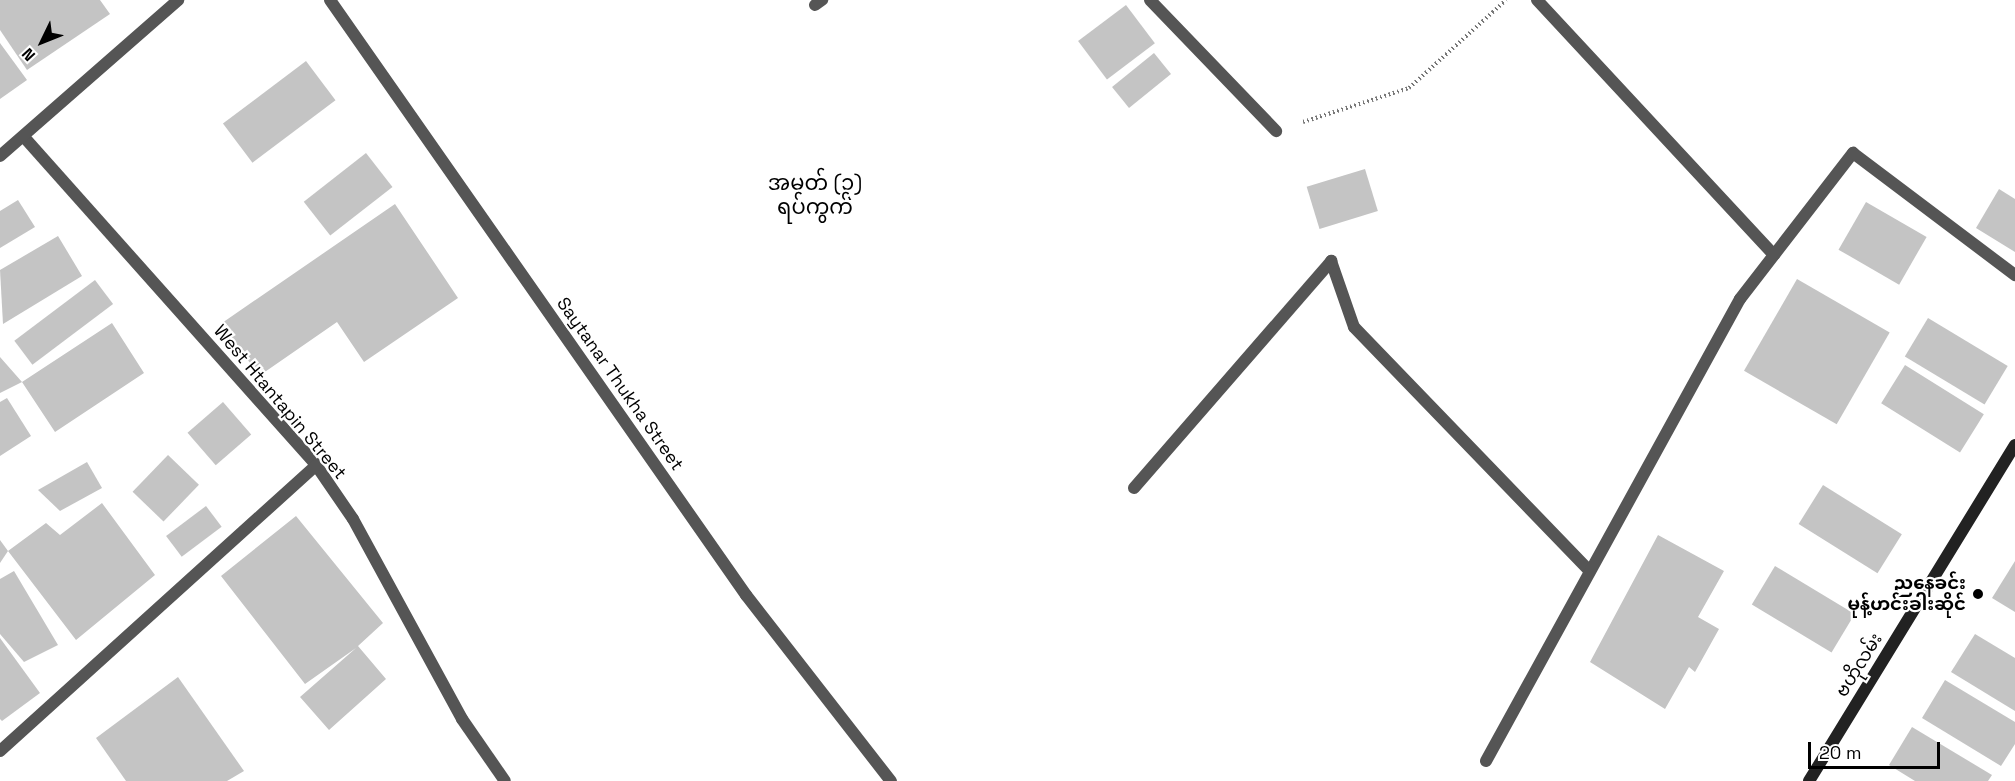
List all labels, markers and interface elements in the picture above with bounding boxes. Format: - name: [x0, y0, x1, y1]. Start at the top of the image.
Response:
- north arrow: [12, 12, 72, 72]
- text: N: [17, 44, 40, 66]
- district label: အမှတ် (၃) ရပ်ကွက်: [768, 170, 862, 220]
- street label: Saytanar Thukha Street: [552, 293, 688, 475]
- street label: West Htantapin Street: [209, 320, 351, 484]
- place label: ညနေခင်း မုန့်ဟင်းခါးဆိုင်: [1848, 573, 1966, 616]
- marker: ညနေခင်း မုန့်ဟင်းခါးဆိုင်: [1971, 587, 1985, 601]
- street label: ဗဟိုလမ်း: [1831, 629, 1887, 701]
- scale bar: [1811, 730, 1943, 768]
- text: 20 m: [1819, 741, 1862, 764]

